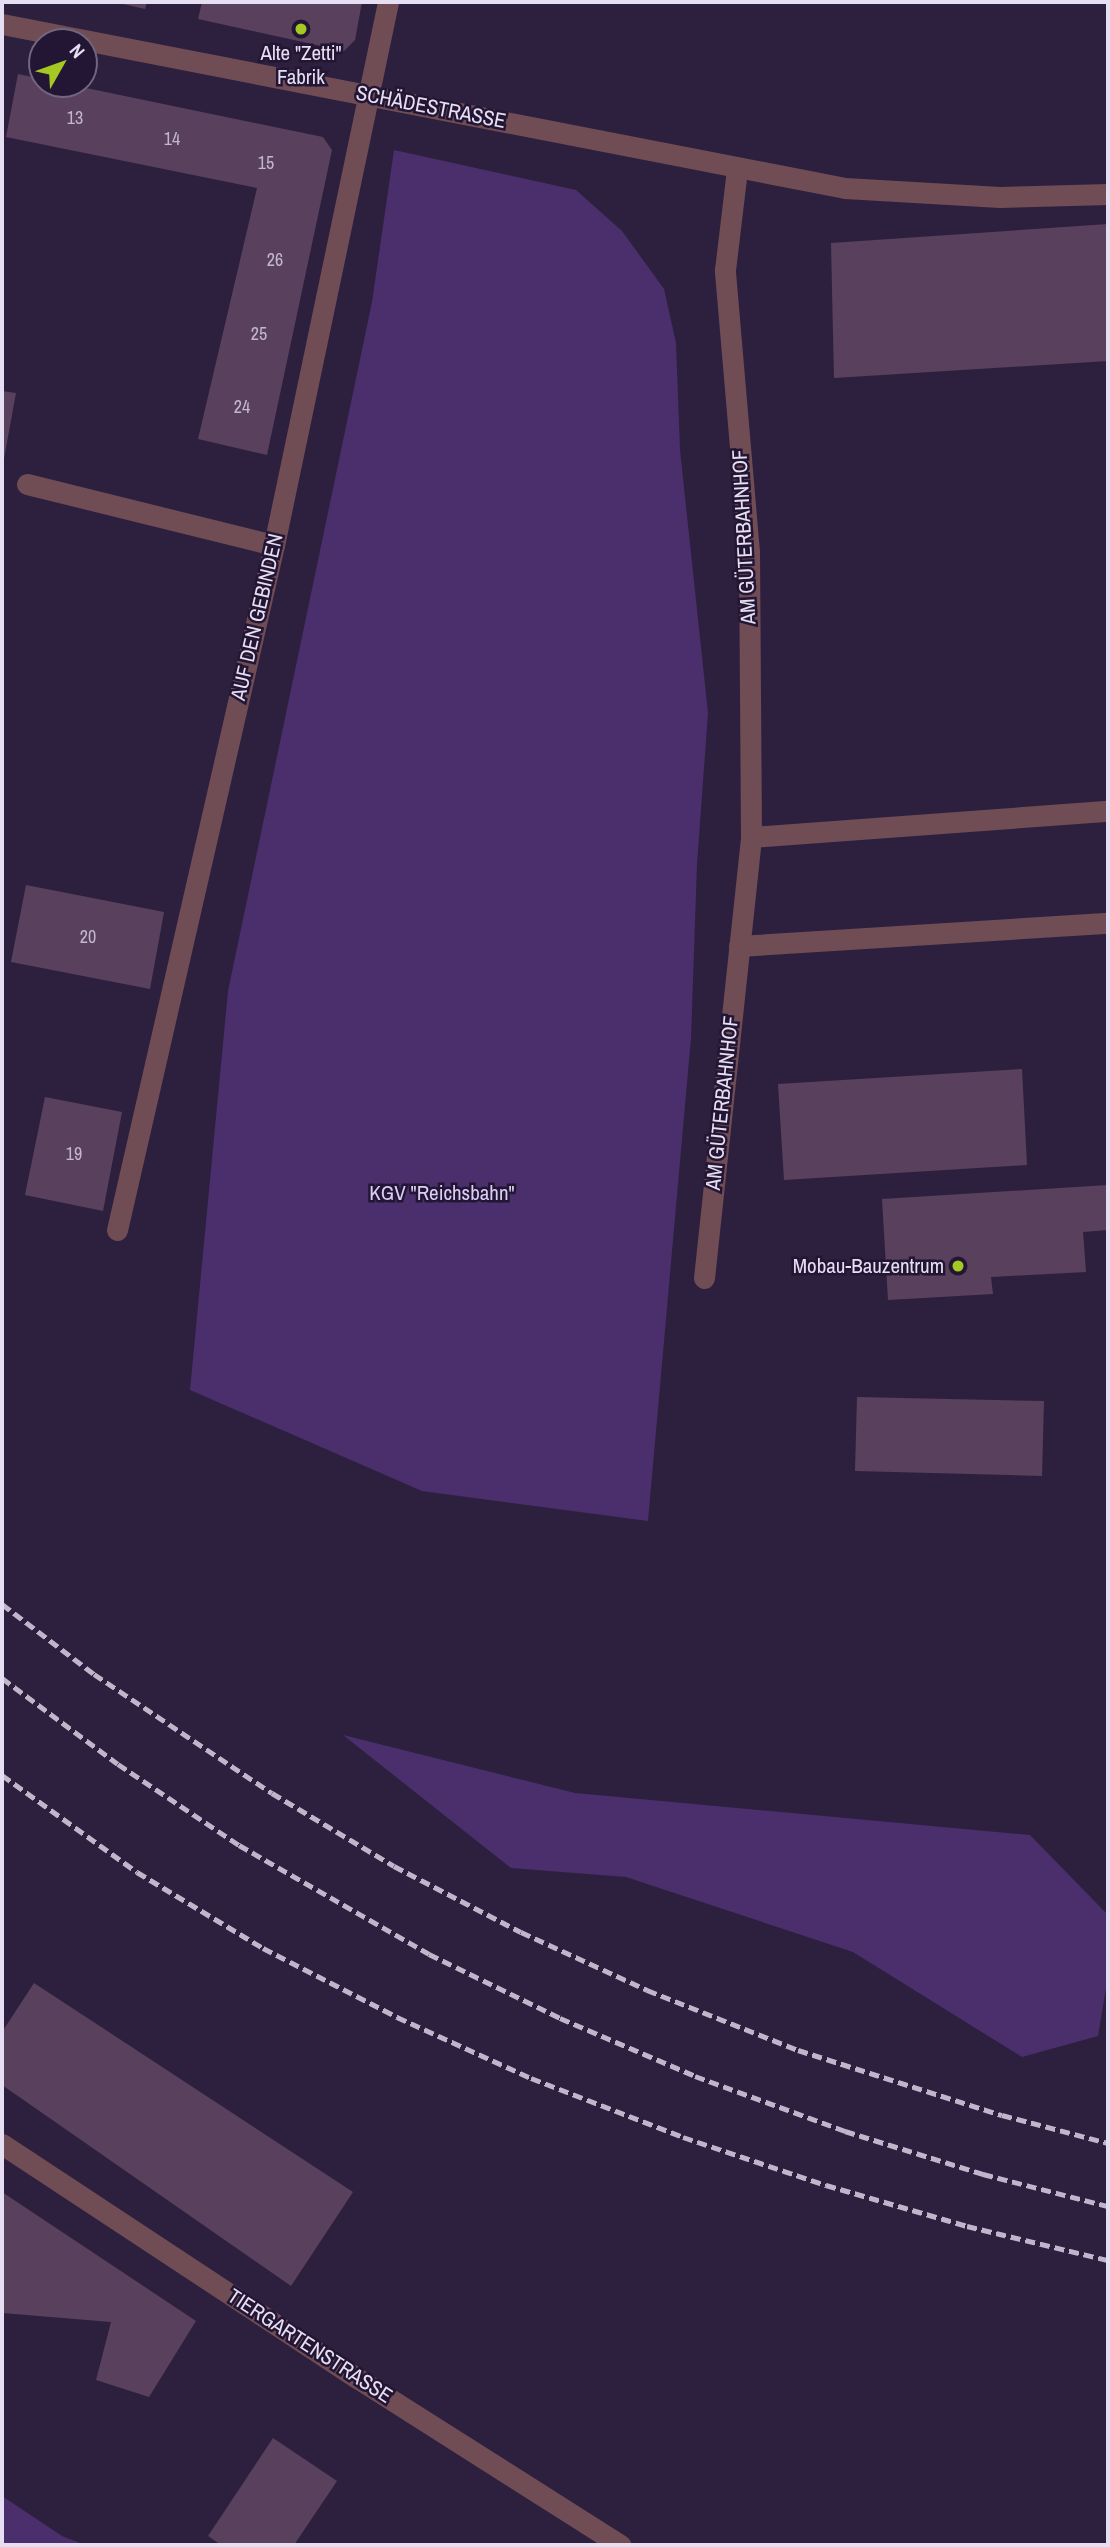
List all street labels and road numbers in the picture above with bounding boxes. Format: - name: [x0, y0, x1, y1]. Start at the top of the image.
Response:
- street label: SCHÄDESTRASSE: [354, 80, 508, 134]
- street label: AM GÜTERBAHNHOF: [727, 449, 761, 625]
- street label: AUF DEN GEBINDEN: [226, 531, 288, 703]
- street label: AM GÜTERBAHNHOF: [700, 1015, 744, 1191]
- street label: TIERGARTENSTRASSE: [223, 2283, 397, 2409]

